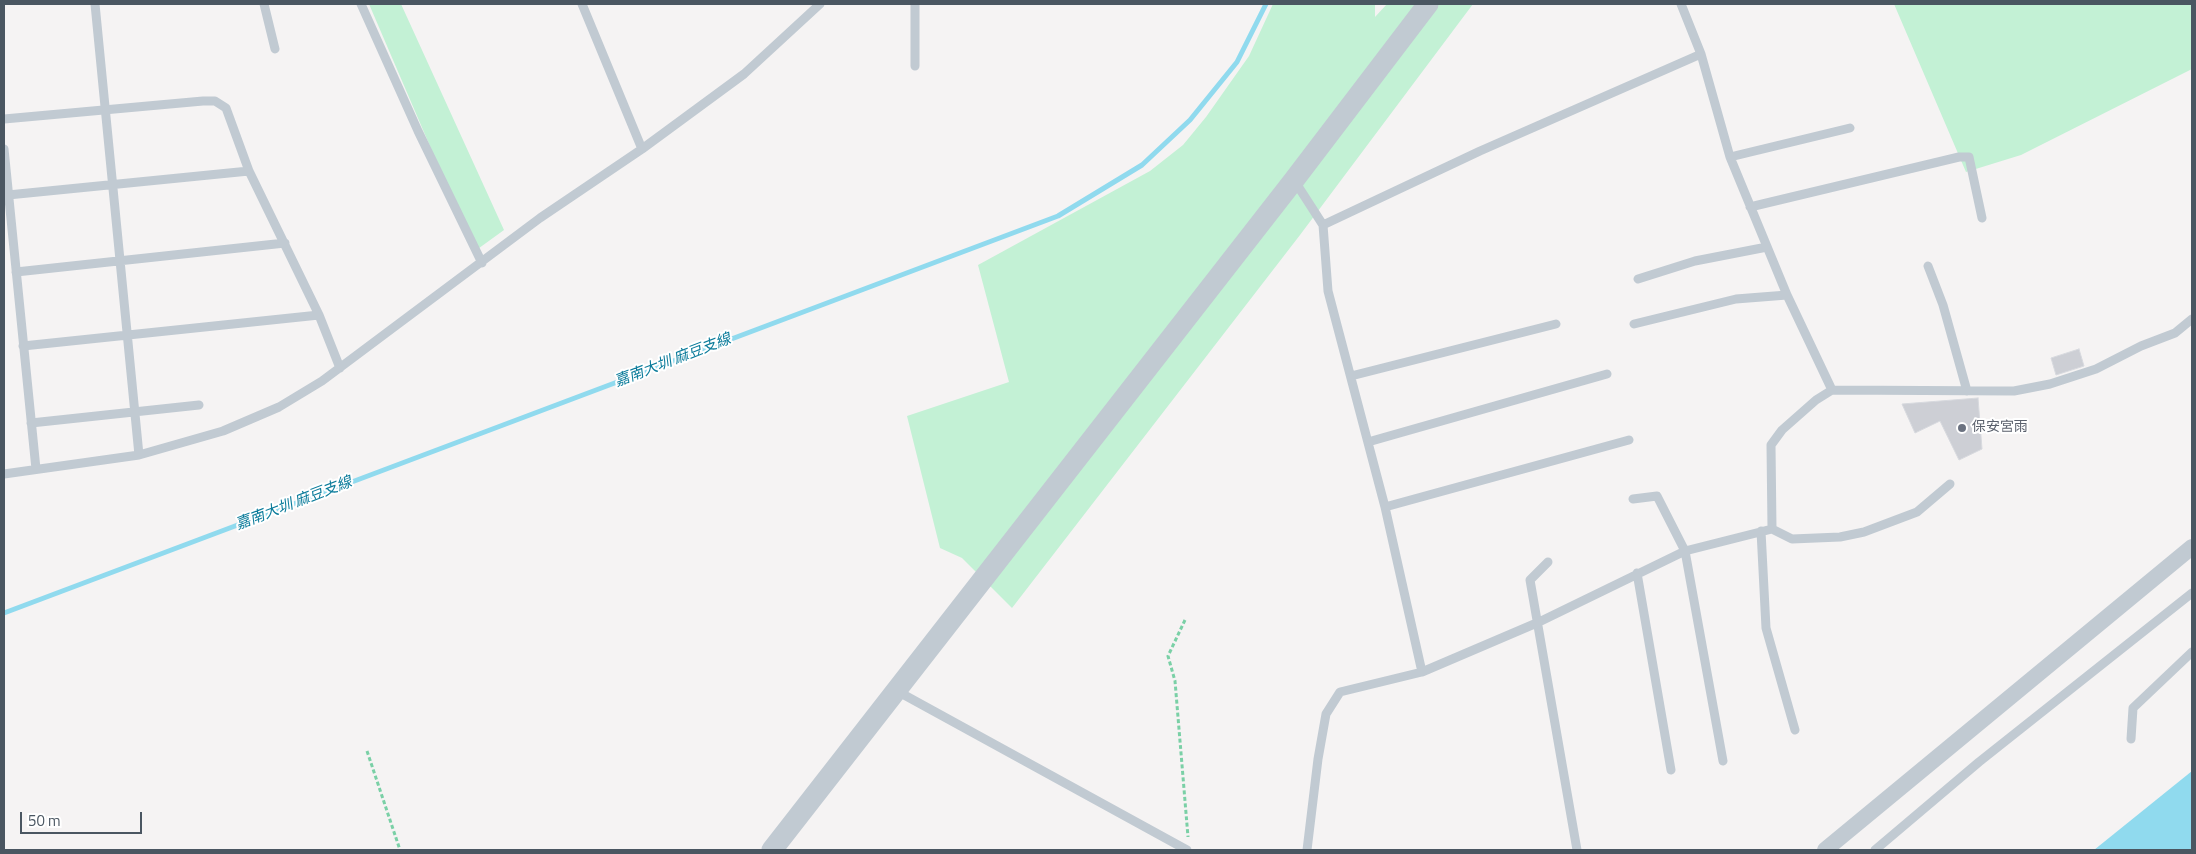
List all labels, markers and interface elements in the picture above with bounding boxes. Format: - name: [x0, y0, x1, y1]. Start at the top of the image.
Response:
- water label: 嘉南大圳 麻豆支線: [612, 331, 734, 391]
- place label: 保安宮雨: [1972, 420, 2028, 436]
- marker: 保安宮雨: [1956, 422, 1968, 434]
- water label: 嘉南大圳 麻豆支線: [233, 474, 355, 534]
- scale bar: [22, 802, 145, 834]
- text: 50 m: [28, 809, 61, 832]

